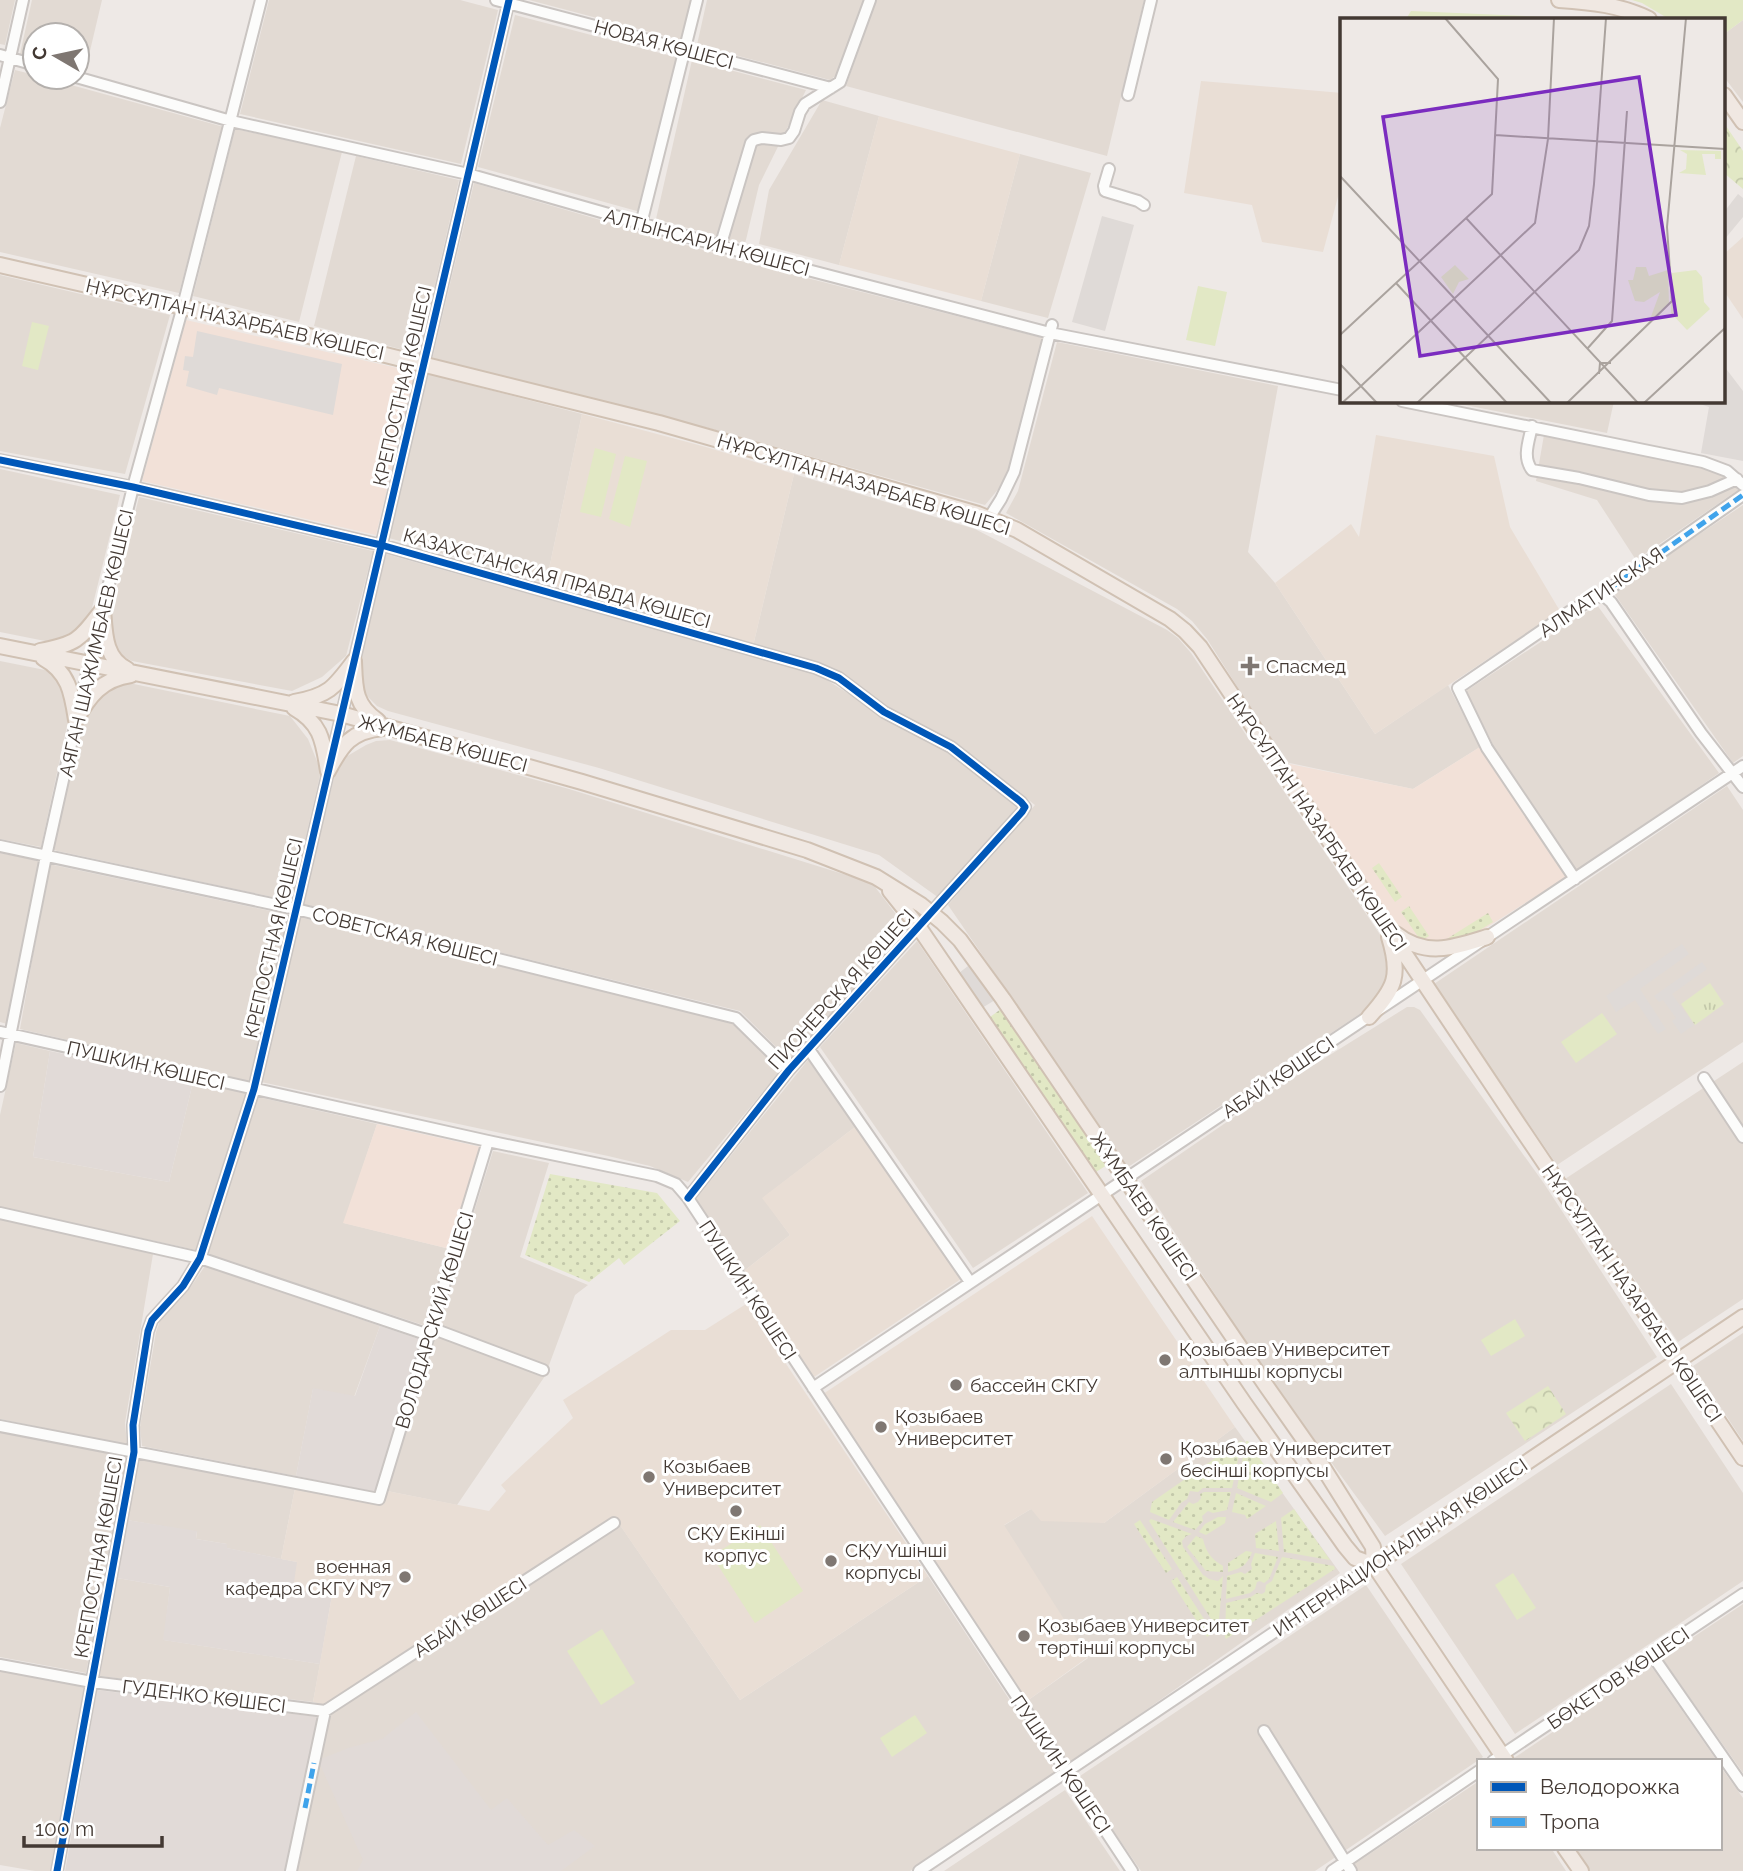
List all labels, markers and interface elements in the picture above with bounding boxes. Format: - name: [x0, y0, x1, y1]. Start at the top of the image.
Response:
- street label: НОВАЯ КӨШЕСІ: [592, 15, 736, 73]
- inset map: [1340, 18, 1726, 402]
- north arrow: [21, 21, 91, 91]
- text: С: [27, 45, 51, 62]
- street label: АЛТЫНСАРИН КӨШЕСІ: [602, 204, 812, 280]
- street label: НҰРСҰЛТАН НАЗАРБАЕВ КӨШЕСІ: [84, 274, 386, 364]
- street label: КРЕПОСТНАЯ КӨШЕСІ: [368, 284, 436, 488]
- street label: НҰРСҰЛТАН НАЗАРБАЕВ КӨШЕСІ: [715, 429, 1013, 539]
- street label: АЯГАН ШАЖИМБАЕВ КӨШЕСІ: [54, 507, 138, 779]
- street label: КАЗАХСТАНСКАЯ ПРАВДА КӨШЕСІ: [401, 524, 713, 632]
- street label: АЛМАТИНСКАЯ: [1535, 542, 1667, 642]
- place label: Спасмед: [1266, 655, 1346, 677]
- marker: Спасмед: [1240, 656, 1260, 676]
- street label: НҰРСҰЛТАН НАЗАРБАЕВ КӨШЕСІ: [1223, 689, 1411, 955]
- street label: ЖҰМБАЕВ КӨШЕСІ: [356, 710, 530, 776]
- street label: КРЕПОСТНАЯ КӨШЕСІ: [239, 836, 307, 1040]
- street label: СОВЕТСКАЯ КӨШЕСІ: [310, 902, 500, 970]
- street label: ПИОНЕРСКАЯ КӨШЕСІ: [763, 905, 919, 1073]
- street label: АБАЙ КӨШЕСІ: [1218, 1032, 1338, 1122]
- street label: ПУШКИН КӨШЕСІ: [65, 1036, 227, 1094]
- street label: ЖҰМБАЕВ КӨШЕСІ: [1086, 1128, 1202, 1284]
- street label: НҰРСҰЛТАН НАЗАРБАЕВ КӨШЕСІ: [1538, 1160, 1726, 1426]
- street label: ВОЛОДАРСКИЙ КӨШЕСІ: [391, 1209, 477, 1431]
- street label: ПУШКИН КӨШЕСІ: [695, 1216, 801, 1364]
- place label: Қозыбаев Университет алтыншы корпусы: [1179, 1338, 1390, 1382]
- marker: Қозыбаев Университет алтыншы корпусы: [1157, 1352, 1173, 1368]
- place label: бассейн СКГУ: [970, 1374, 1098, 1396]
- marker: бассейн СКГУ: [948, 1377, 964, 1393]
- place label: Қозыбаев Университет: [895, 1405, 1013, 1449]
- marker: Қозыбаев Университет: [873, 1419, 889, 1435]
- place label: Қозыбаев Университет бесінші корпусы: [1180, 1437, 1391, 1481]
- marker: Қозыбаев Университет бесінші корпусы: [1158, 1451, 1174, 1467]
- street label: ИНТЕРНАЦИОНАЛЬНАЯ КӨШЕСІ: [1269, 1453, 1531, 1641]
- street label: КРЕПОСТНАЯ КӨШЕСІ: [69, 1454, 127, 1660]
- place label: Козыбаев Университет: [663, 1455, 781, 1499]
- marker: Козыбаев Университет: [641, 1469, 657, 1485]
- marker: СҚУ Екінші корпус: [728, 1503, 744, 1519]
- place label: СҚУ Екінші корпус: [687, 1522, 785, 1566]
- place label: СҚУ Үшінші корпусы: [845, 1539, 947, 1583]
- marker: СҚУ Үшінші корпусы: [823, 1553, 839, 1569]
- place label: военная кафедра СКГУ №7: [225, 1555, 391, 1599]
- marker: военная кафедра СКГУ №7: [397, 1569, 413, 1585]
- street label: АБАЙ КӨШЕСІ: [410, 1572, 530, 1662]
- place label: Қозыбаев Университет төртінші корпусы: [1038, 1614, 1249, 1658]
- street label: БӨКЕТОВ КӨШЕСІ: [1543, 1622, 1693, 1734]
- marker: Қозыбаев Университет төртінші корпусы: [1016, 1628, 1032, 1644]
- street label: ГУДЕНКО КӨШЕСІ: [121, 1675, 287, 1717]
- street label: ПУШКИН КӨШЕСІ: [1007, 1691, 1115, 1837]
- legend: [1477, 1759, 1722, 1850]
- text: Велодорожка: [1540, 1774, 1680, 1799]
- scale bar: [24, 1804, 163, 1848]
- text: Тропа: [1540, 1809, 1600, 1834]
- text: 100 m: [35, 1816, 94, 1841]

